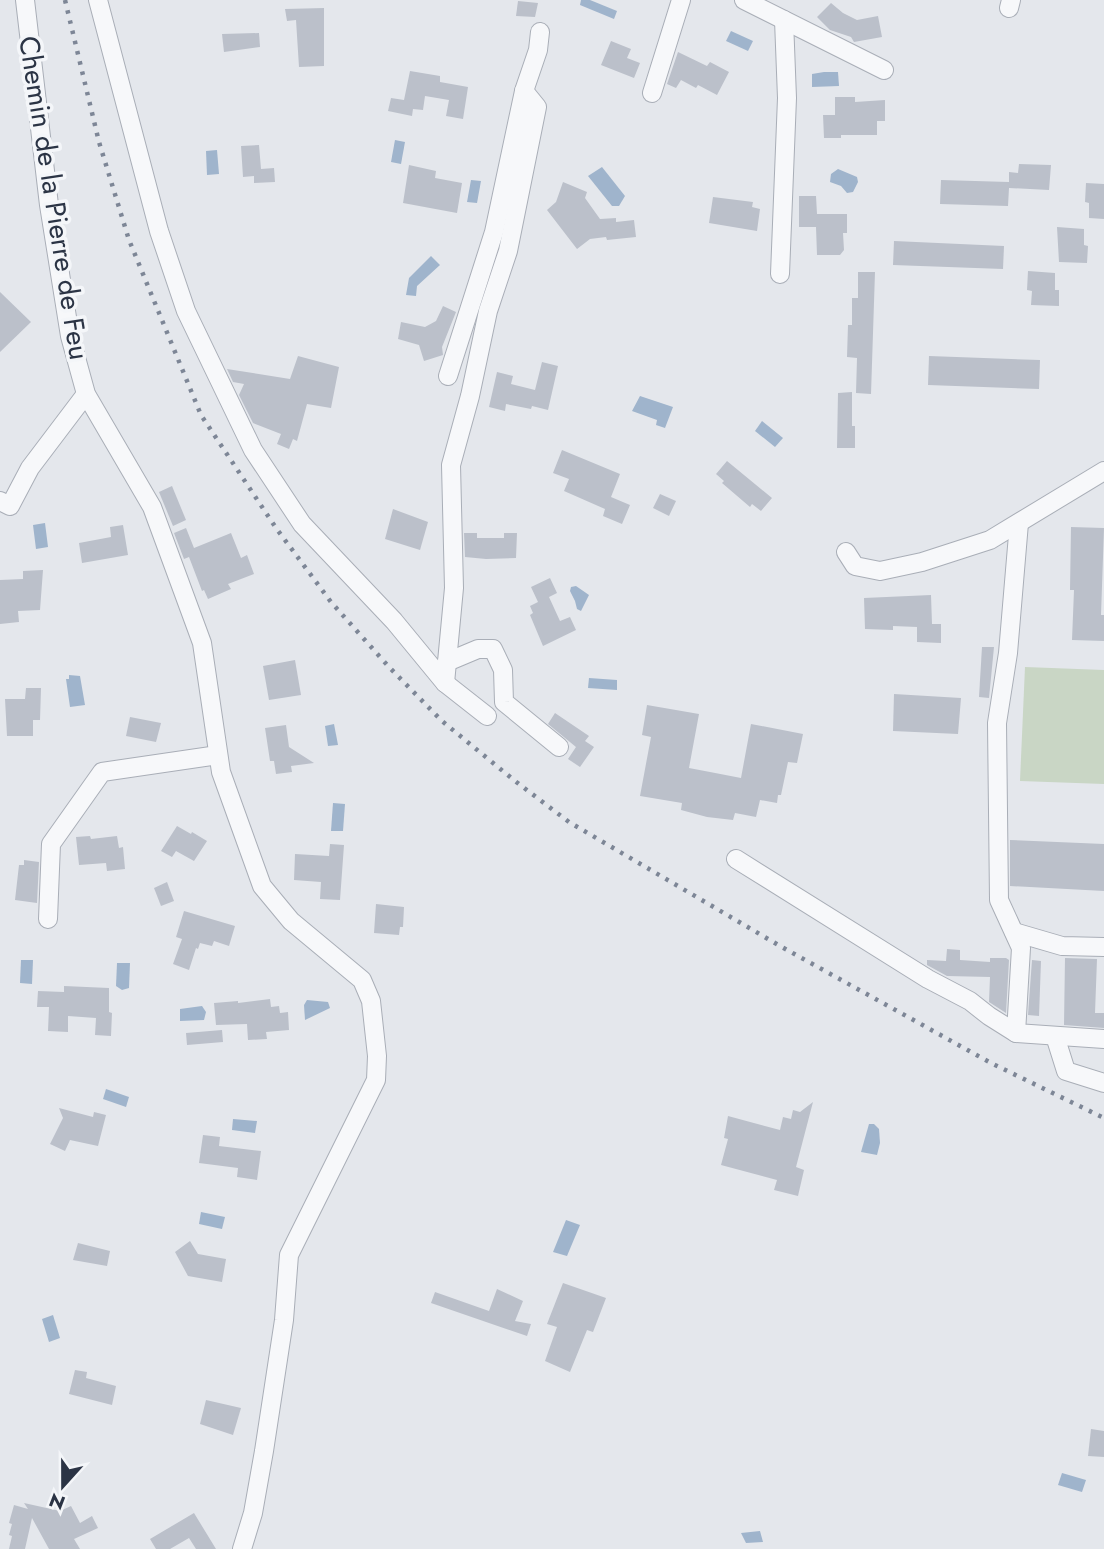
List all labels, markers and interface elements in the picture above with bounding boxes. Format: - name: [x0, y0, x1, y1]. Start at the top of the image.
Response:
- street label: Chemin de la Pierre de Feu: [8, 33, 100, 363]
- north arrow: [28, 1451, 98, 1521]
- text: N: [45, 1486, 69, 1517]

